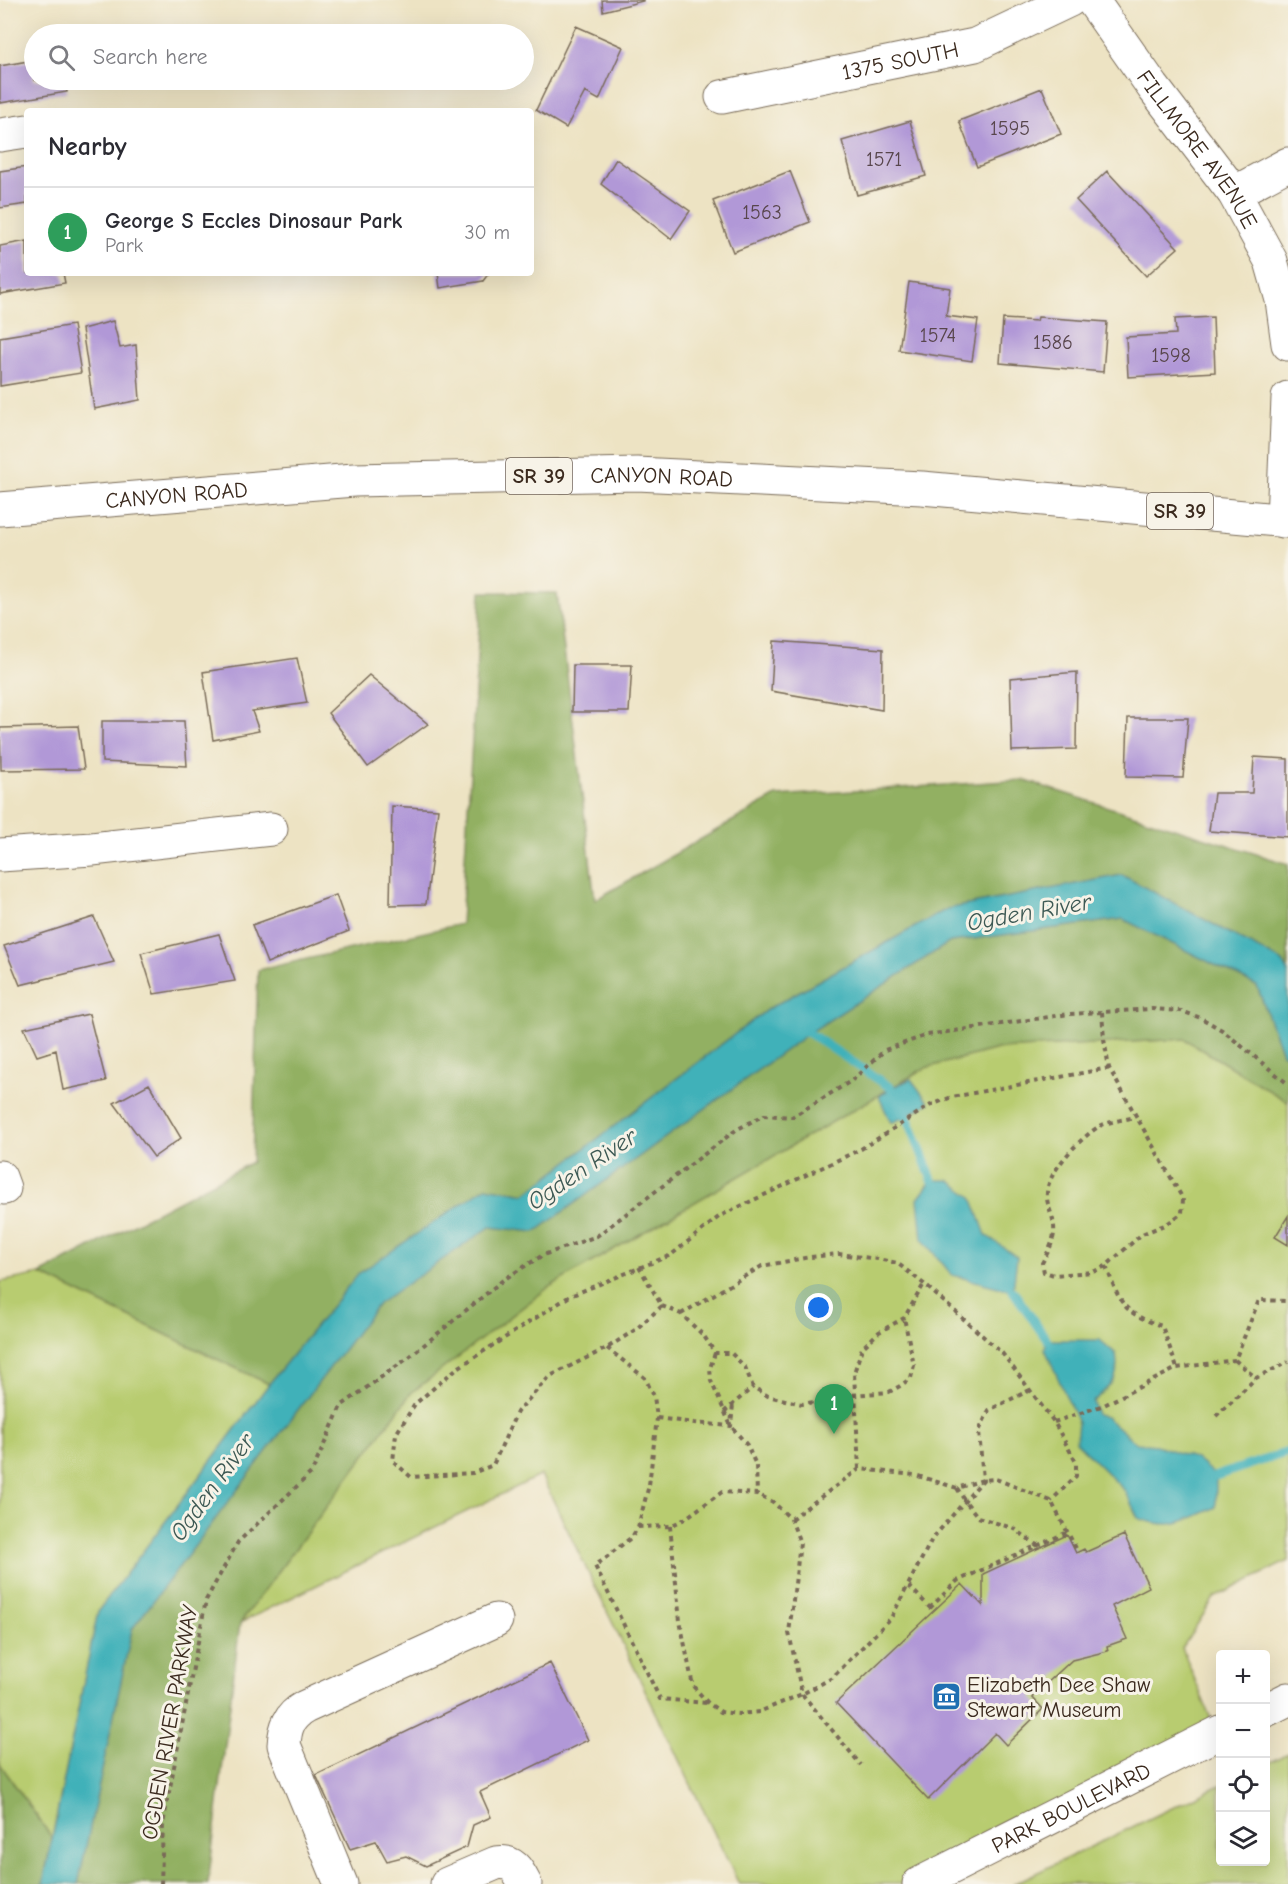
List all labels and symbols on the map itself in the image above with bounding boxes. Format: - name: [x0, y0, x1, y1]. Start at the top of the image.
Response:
- street label: 1375 SOUTH: [840, 37, 961, 86]
- street label: FILLMORE AVENUE: [1131, 65, 1263, 233]
- house number: 1595: [990, 117, 1030, 140]
- house number: 1571: [866, 148, 902, 171]
- house number: 1563: [742, 201, 782, 224]
- house number: 1574: [920, 324, 956, 347]
- house number: 1586: [1033, 331, 1073, 354]
- house number: 1598: [1151, 344, 1191, 367]
- road number: SR 39: [506, 458, 572, 494]
- street label: CANYON ROAD: [590, 462, 734, 493]
- street label: CANYON ROAD: [104, 477, 249, 514]
- road number: SR 39: [1147, 493, 1213, 529]
- water label: Ogden River: [965, 887, 1095, 937]
- water label: Ogden River: [522, 1122, 643, 1216]
- your location: [804, 1293, 833, 1322]
- pin: 1: [814, 1384, 854, 1434]
- water label: Ogden River: [164, 1427, 261, 1546]
- street label: OGDEN RIVER PARKWAY: [137, 1603, 203, 1842]
- place label: Elizabeth Dee Shaw Stewart Museum: [967, 1672, 1150, 1723]
- museum icon: Elizabeth Dee Shaw Stewart Museum: [930, 1681, 962, 1713]
- street label: PARK BOULEVARD: [987, 1757, 1155, 1859]

